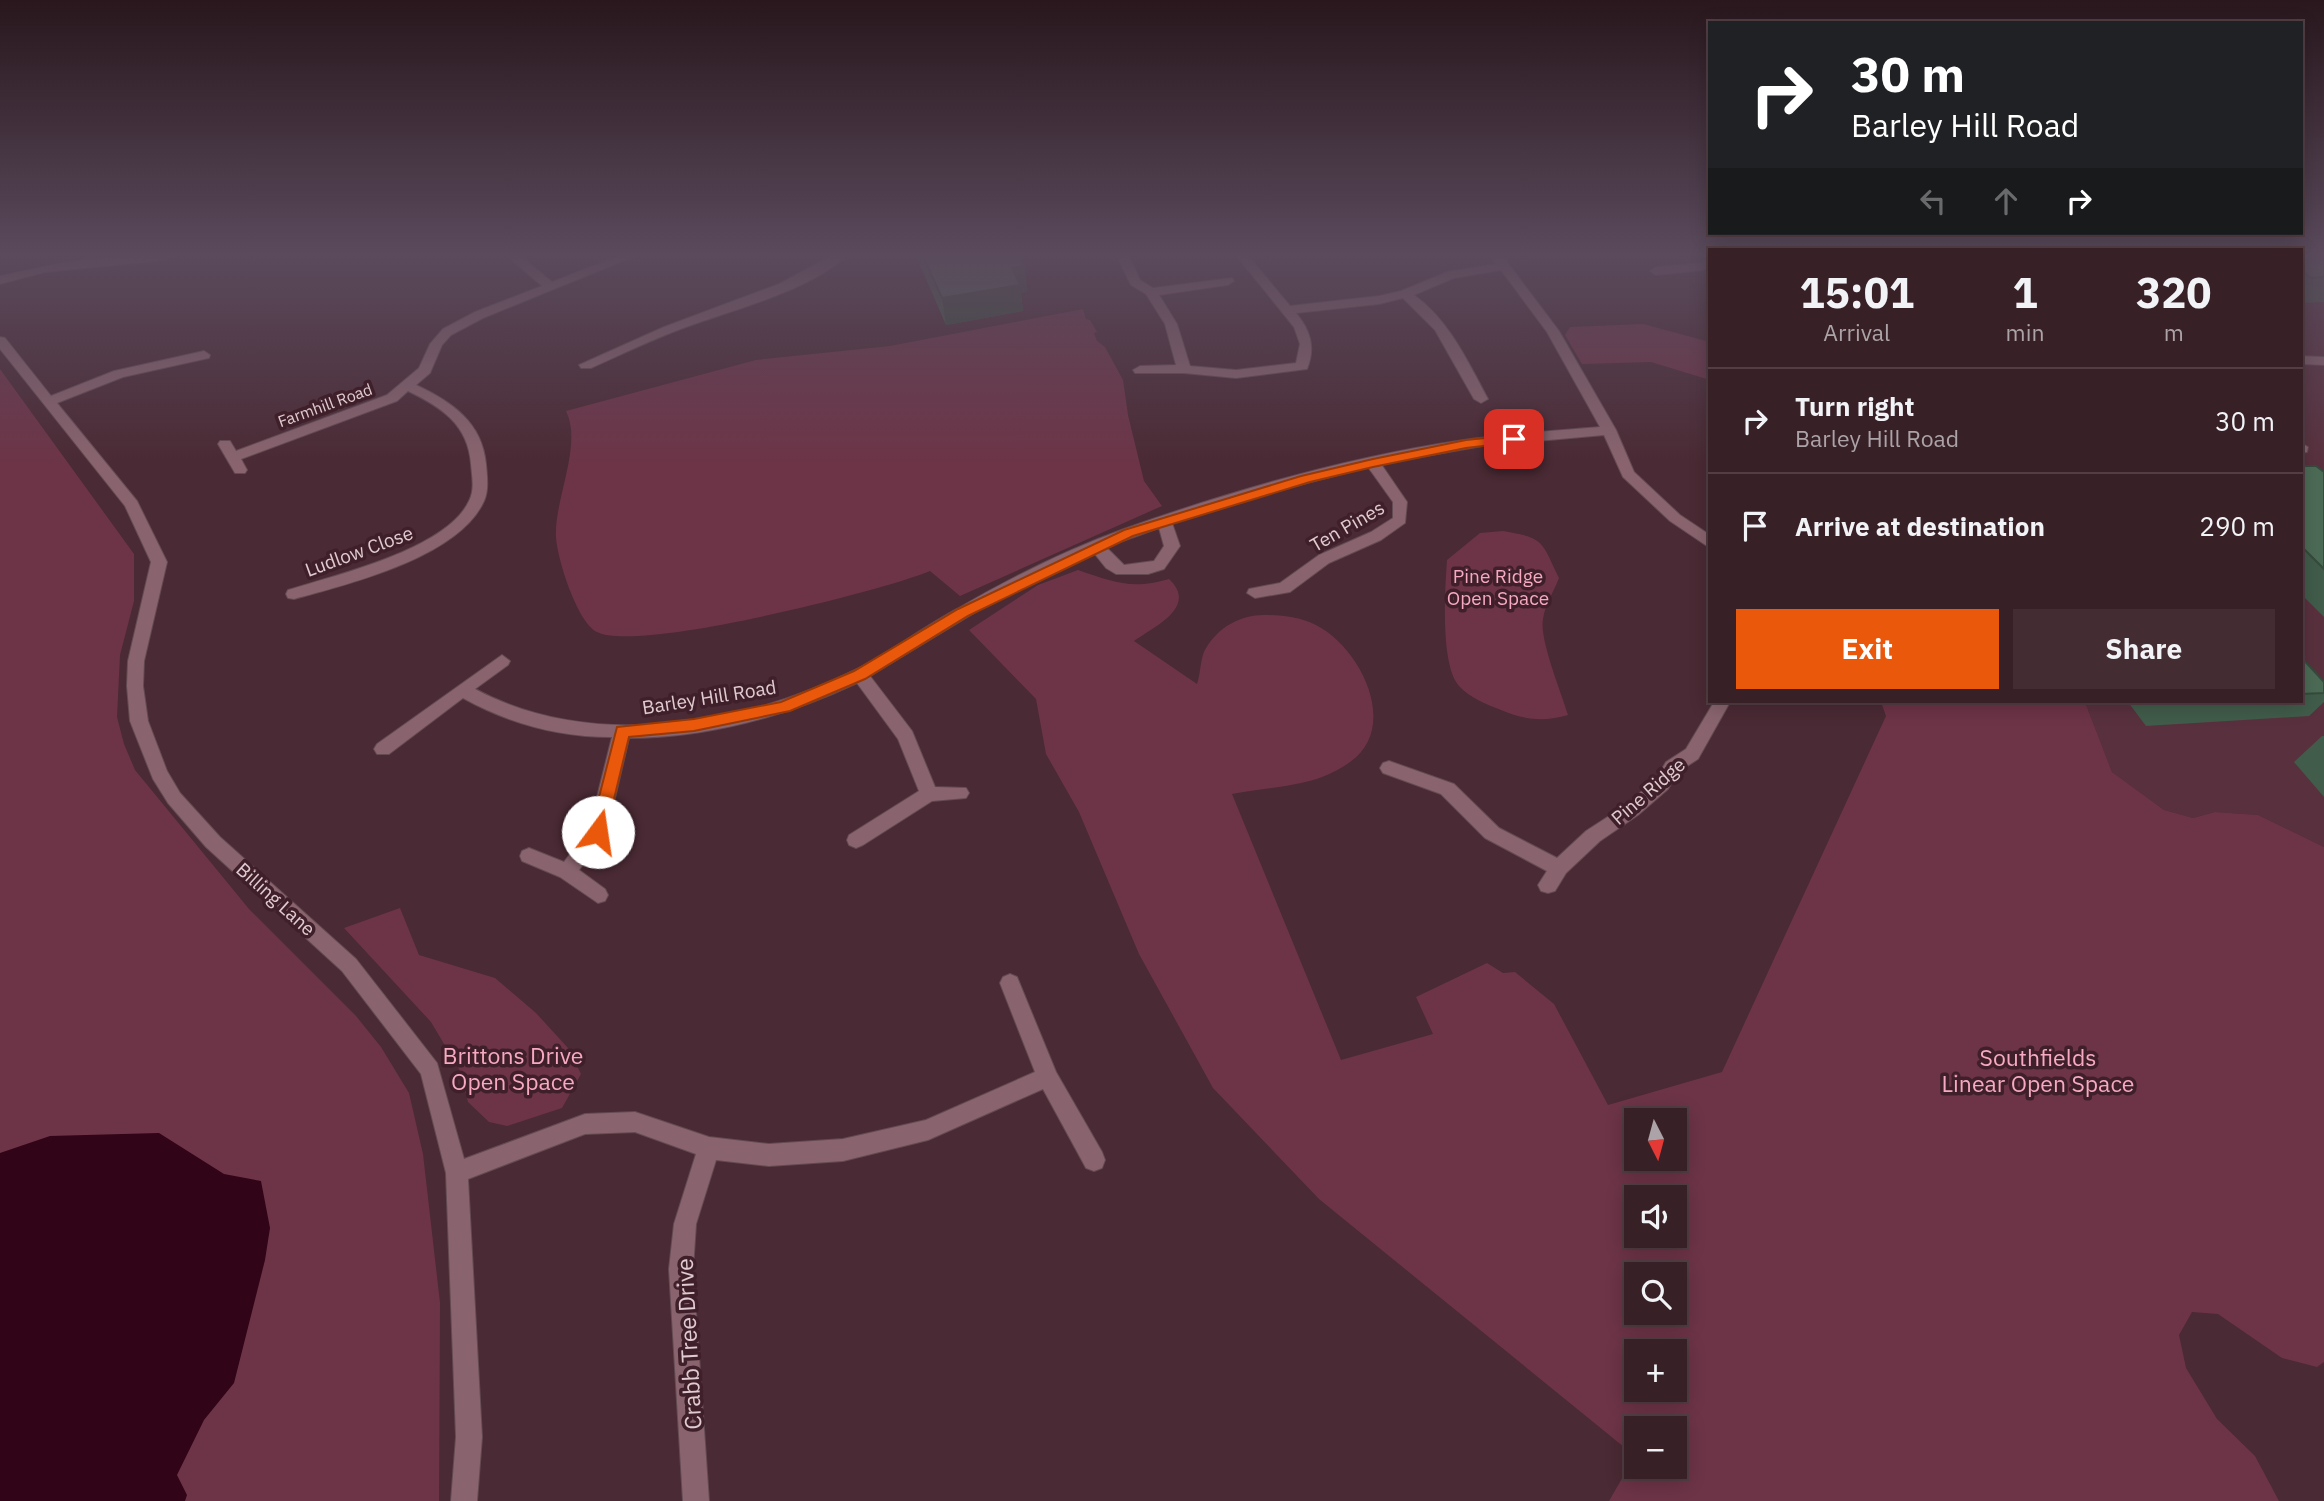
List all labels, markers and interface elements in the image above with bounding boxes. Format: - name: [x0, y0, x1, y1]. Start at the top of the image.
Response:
- text: 30 m: [1851, 42, 1965, 105]
- icon: right: [1736, 49, 1827, 140]
- text: Barley Hill Road: [1851, 104, 2079, 146]
- icon: left: [1914, 182, 1952, 220]
- icon: ahead: [1987, 182, 2025, 220]
- icon: right: [2060, 182, 2098, 220]
- text: 15:01: [1799, 265, 1914, 320]
- text: 1: [2012, 265, 2038, 320]
- text: 320: [2136, 265, 2212, 320]
- text: Arrival: [1823, 317, 1890, 347]
- text: min: [2006, 317, 2044, 347]
- text: m: [2164, 317, 2184, 347]
- street label: Farmhill Road: [275, 379, 375, 431]
- text: Turn right: [1795, 389, 1914, 423]
- icon: right: [1736, 402, 1774, 440]
- text: 30 m: [2215, 404, 2275, 438]
- pin: [1484, 409, 1544, 469]
- icon: arrive: [1495, 420, 1533, 458]
- text: Barley Hill Road: [1795, 423, 1959, 453]
- street label: Ten Pines: [1305, 495, 1389, 557]
- icon: arrive: [1736, 507, 1774, 545]
- text: Arrive at destination: [1795, 509, 2045, 543]
- text: 290 m: [2199, 509, 2275, 543]
- street label: Ludlow Close: [302, 520, 416, 582]
- park label: Pine Ridge Open Space: [1447, 564, 1549, 610]
- button: Exit: [1736, 609, 1999, 689]
- button: Share: [2013, 609, 2275, 689]
- street label: Barley Hill Road: [640, 675, 778, 719]
- street label: Pine Ridge: [1606, 752, 1690, 830]
- position arrow: [561, 795, 635, 869]
- street label: Billing Lane: [231, 857, 321, 941]
- park label: Brittons Drive Open Space: [442, 1040, 584, 1096]
- park label: Southfields Linear Open Space: [1942, 1042, 2134, 1098]
- north arrow: [1624, 1108, 1687, 1171]
- map controls: [1624, 1108, 1687, 1479]
- button: sound: [1624, 1185, 1687, 1248]
- street label: Crabb Tree Drive: [669, 1258, 707, 1430]
- button: search: [1624, 1262, 1687, 1325]
- button: +: [1624, 1339, 1687, 1402]
- button: −: [1624, 1416, 1687, 1479]

